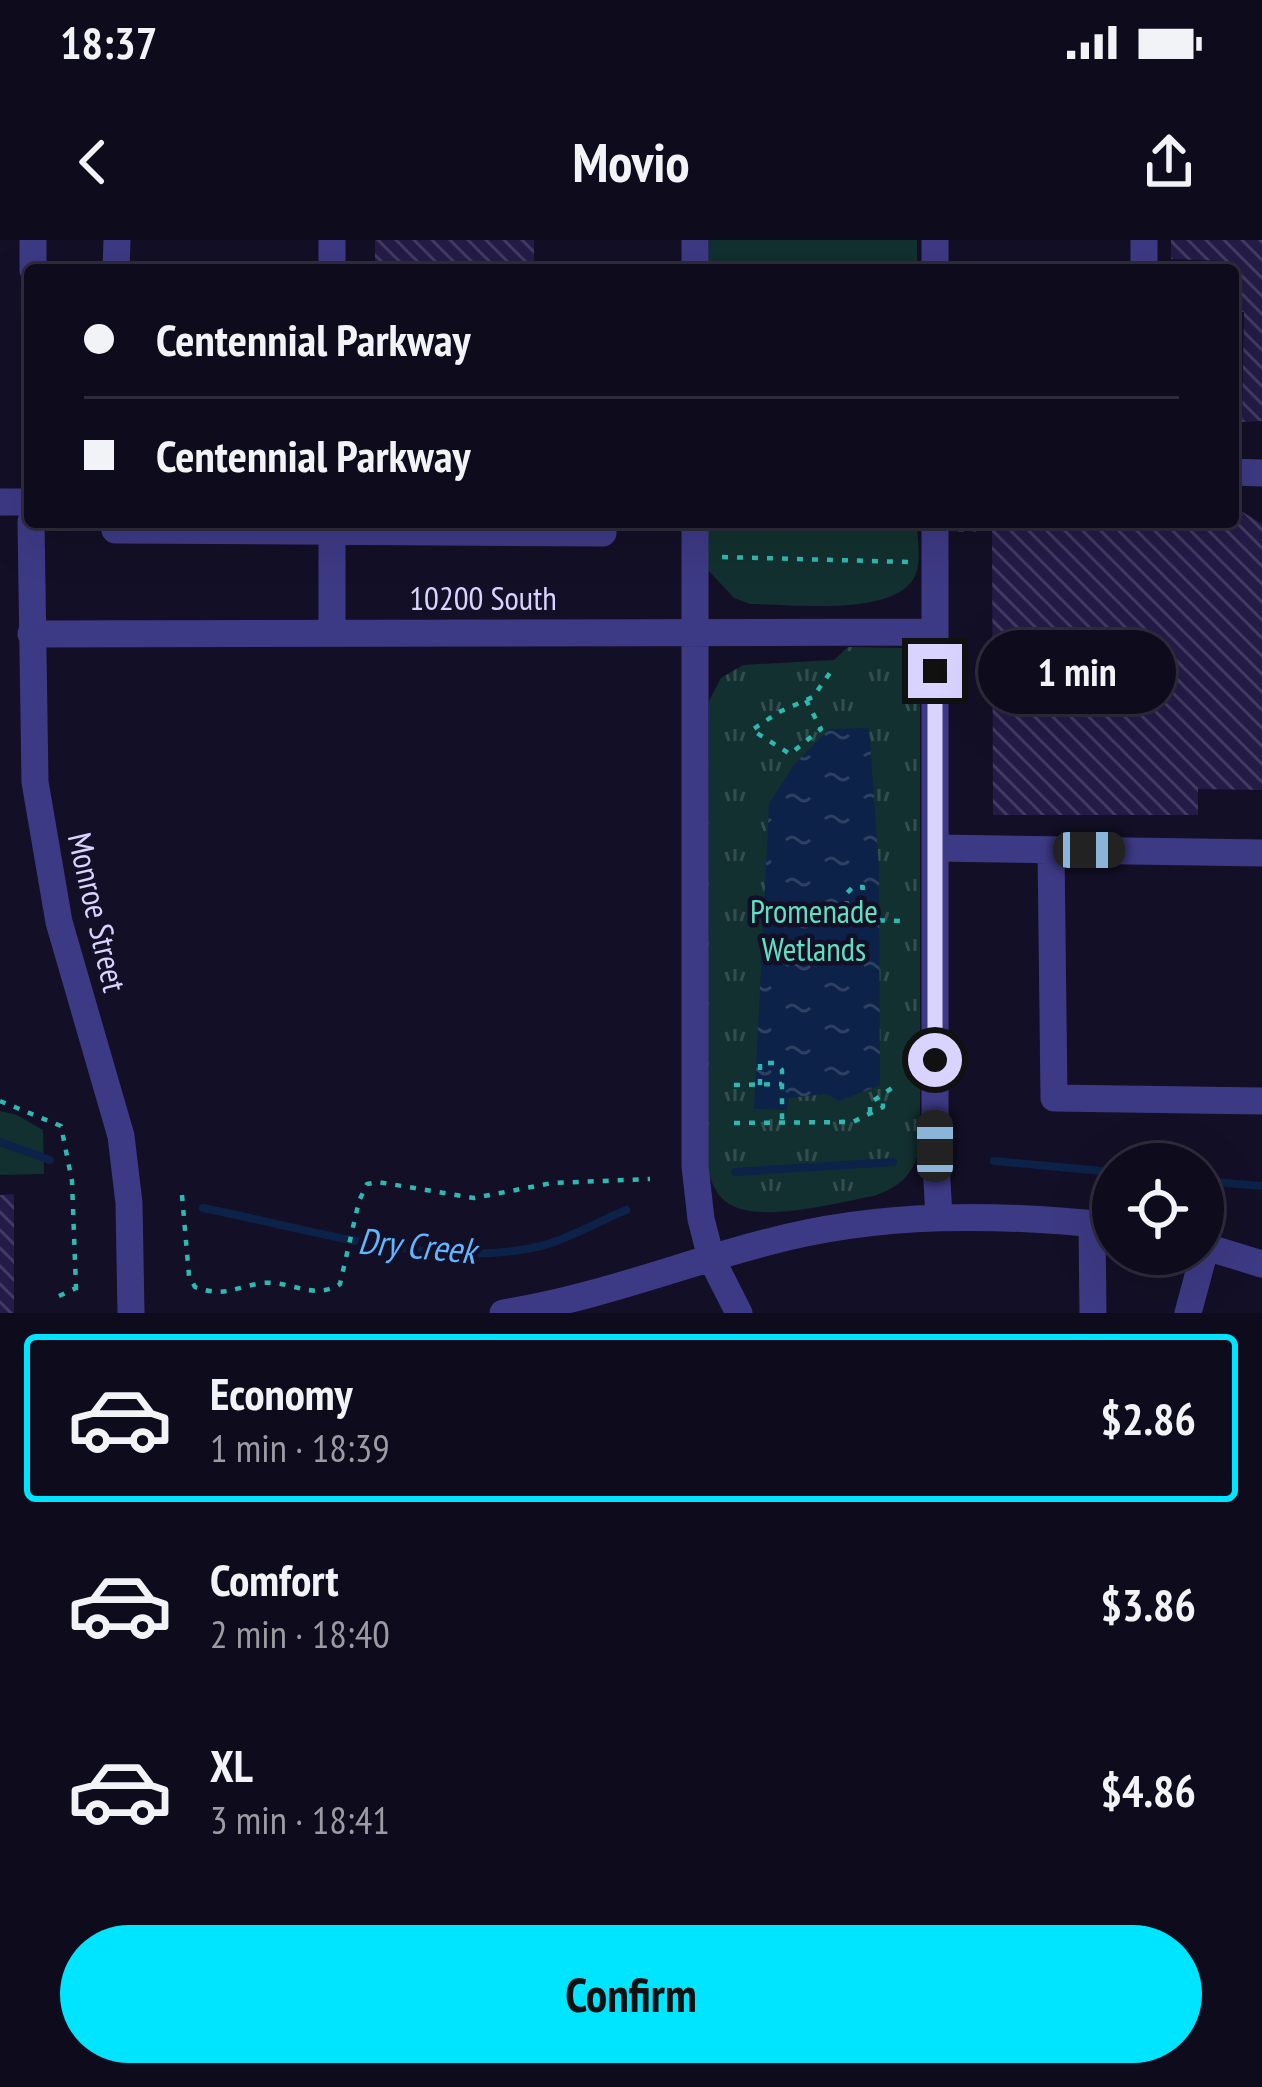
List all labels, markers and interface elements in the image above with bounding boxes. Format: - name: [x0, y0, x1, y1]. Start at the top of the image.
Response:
- text: 18:37: [60, 13, 157, 71]
- text: Movio: [572, 127, 690, 197]
- icon: back: [60, 129, 126, 195]
- icon: share: [1136, 129, 1202, 195]
- text: Centennial Parkway: [156, 310, 471, 368]
- text: Centennial Parkway: [156, 426, 471, 484]
- street label: 10200 South: [409, 576, 557, 619]
- callout: 1 min: [977, 629, 1175, 713]
- route end: [908, 644, 962, 698]
- text: 1 min: [1038, 646, 1116, 697]
- street label: Monroe Street: [59, 828, 137, 996]
- car: [1053, 832, 1125, 868]
- park label: Promenade Wetlands: [750, 889, 878, 970]
- route start: [908, 1033, 962, 1087]
- car: [917, 1110, 953, 1182]
- map controls: [1092, 1143, 1224, 1275]
- button: locate: [1092, 1143, 1224, 1275]
- water label: Dry Creek: [356, 1216, 482, 1274]
- icon: car: [66, 1364, 174, 1472]
- text: Economy: [210, 1364, 353, 1422]
- text: $2.86: [1100, 1389, 1196, 1447]
- text: 1 min · 18:39: [210, 1422, 390, 1473]
- icon: car: [66, 1550, 174, 1658]
- text: Comfort: [210, 1550, 339, 1608]
- text: $3.86: [1100, 1575, 1196, 1633]
- text: 2 min · 18:40: [210, 1608, 390, 1659]
- icon: car: [66, 1736, 174, 1844]
- text: XL: [210, 1736, 253, 1794]
- text: $4.86: [1100, 1761, 1196, 1819]
- text: 3 min · 18:41: [210, 1794, 390, 1845]
- button: Confirm: [60, 1925, 1202, 2063]

